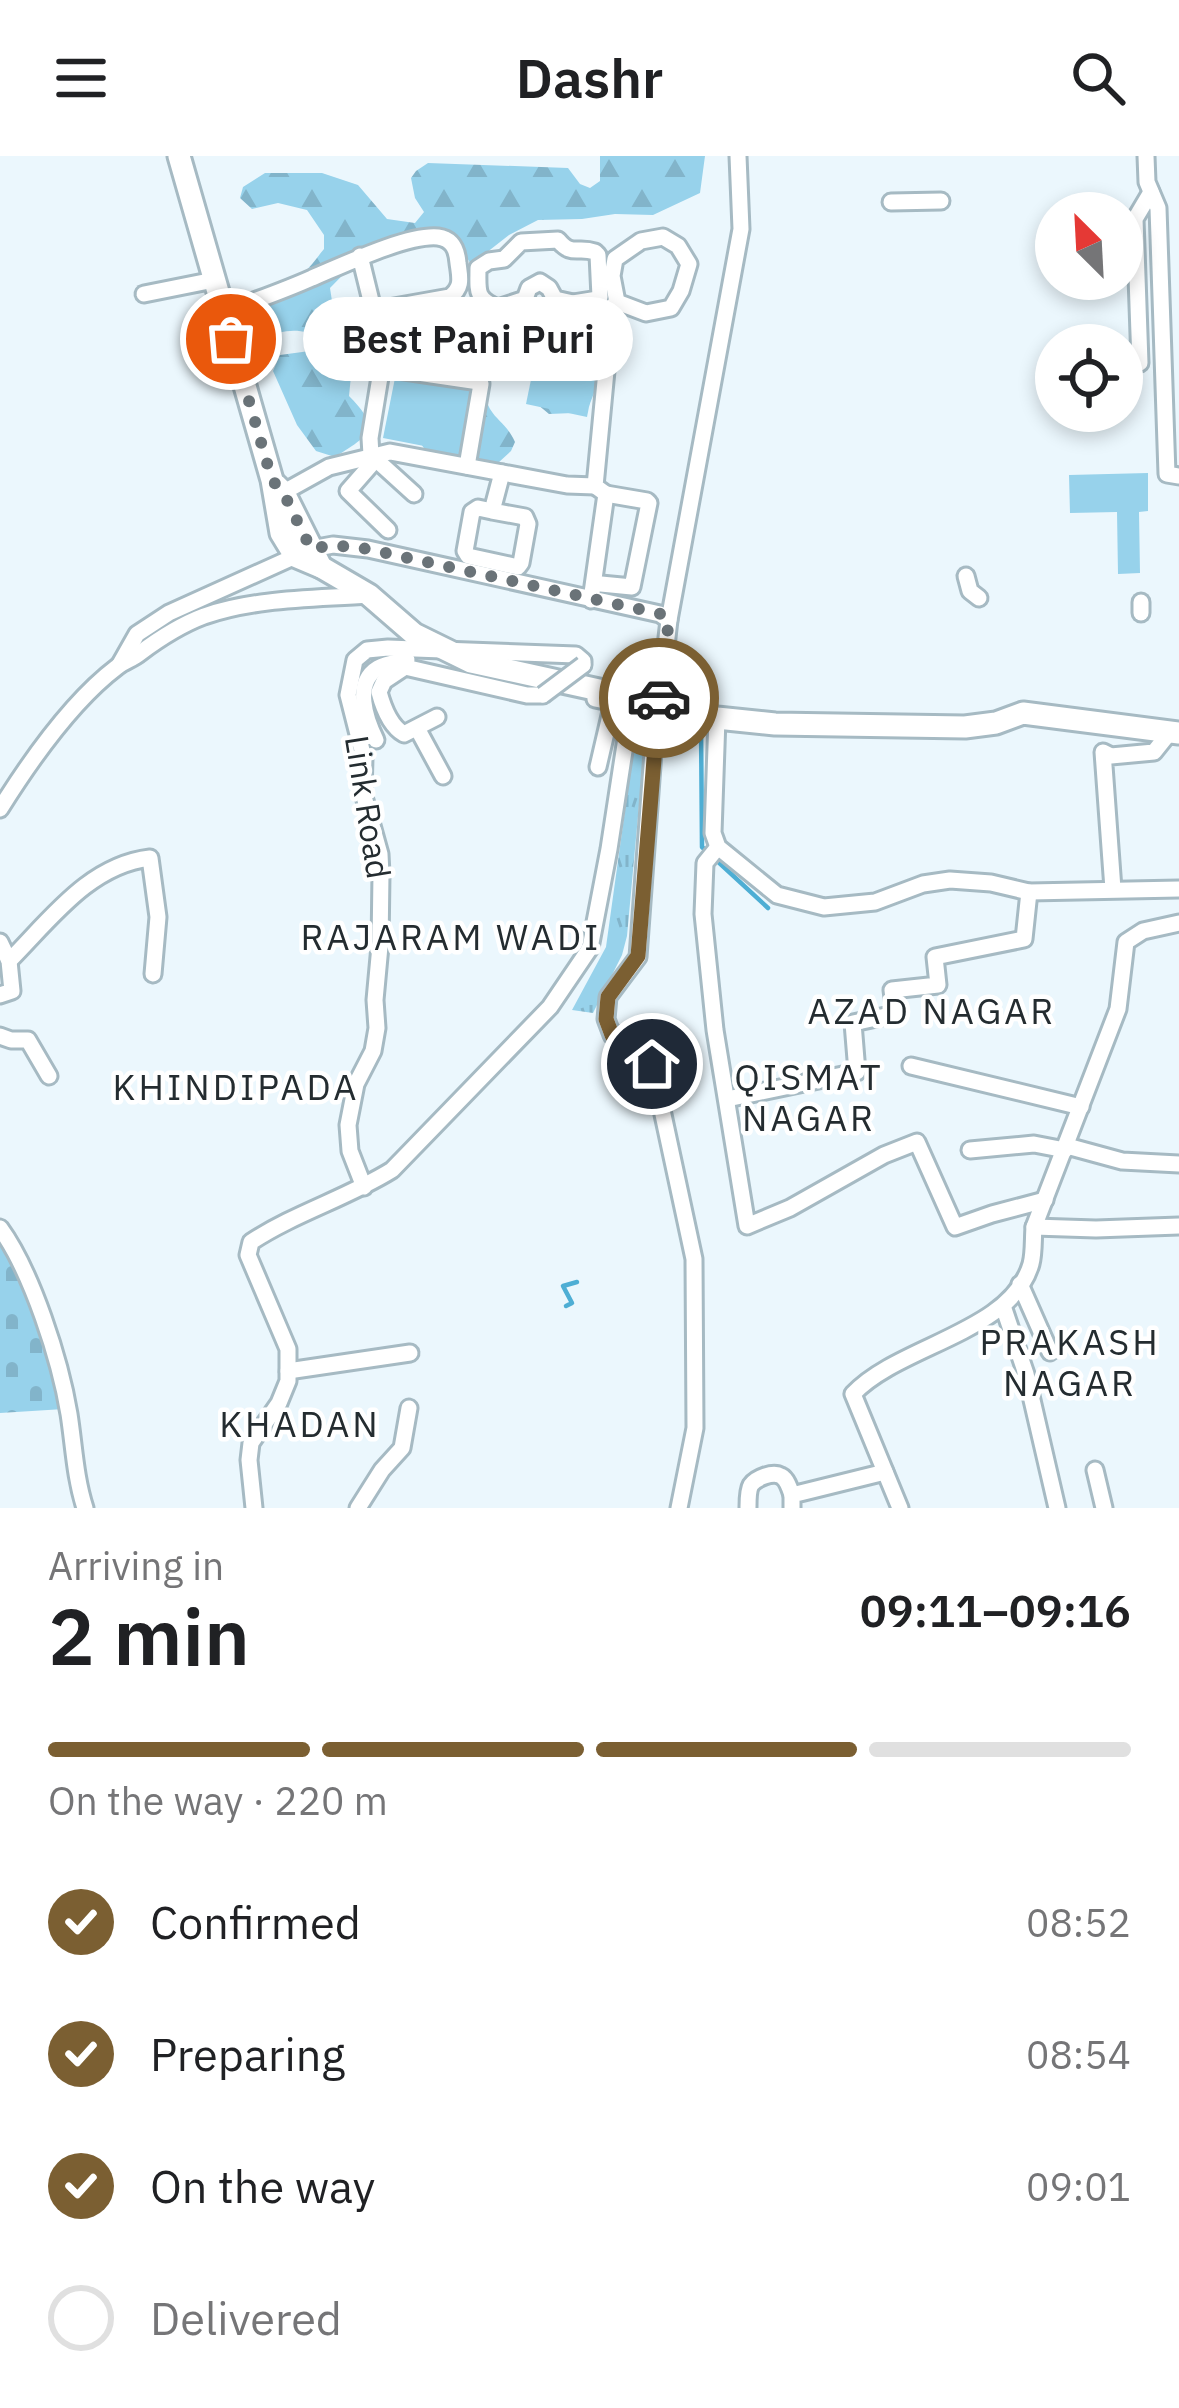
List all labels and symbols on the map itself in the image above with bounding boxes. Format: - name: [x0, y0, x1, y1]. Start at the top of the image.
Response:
- north arrow: [1035, 192, 1143, 300]
- pin: [180, 288, 282, 390]
- callout: Best Pani Puri: [303, 297, 633, 381]
- courier: [599, 638, 719, 758]
- street label: Link Road: [336, 732, 401, 882]
- district label: RAJARAM WADI: [301, 913, 601, 960]
- district label: AZAD NAGAR: [808, 987, 1056, 1034]
- pin: [601, 1013, 703, 1115]
- district label: QISMAT NAGAR: [734, 1053, 884, 1141]
- district label: KHINDIPADA: [113, 1063, 359, 1110]
- district label: PRAKASH NAGAR: [979, 1318, 1161, 1406]
- district label: KHADAN: [219, 1400, 381, 1447]

